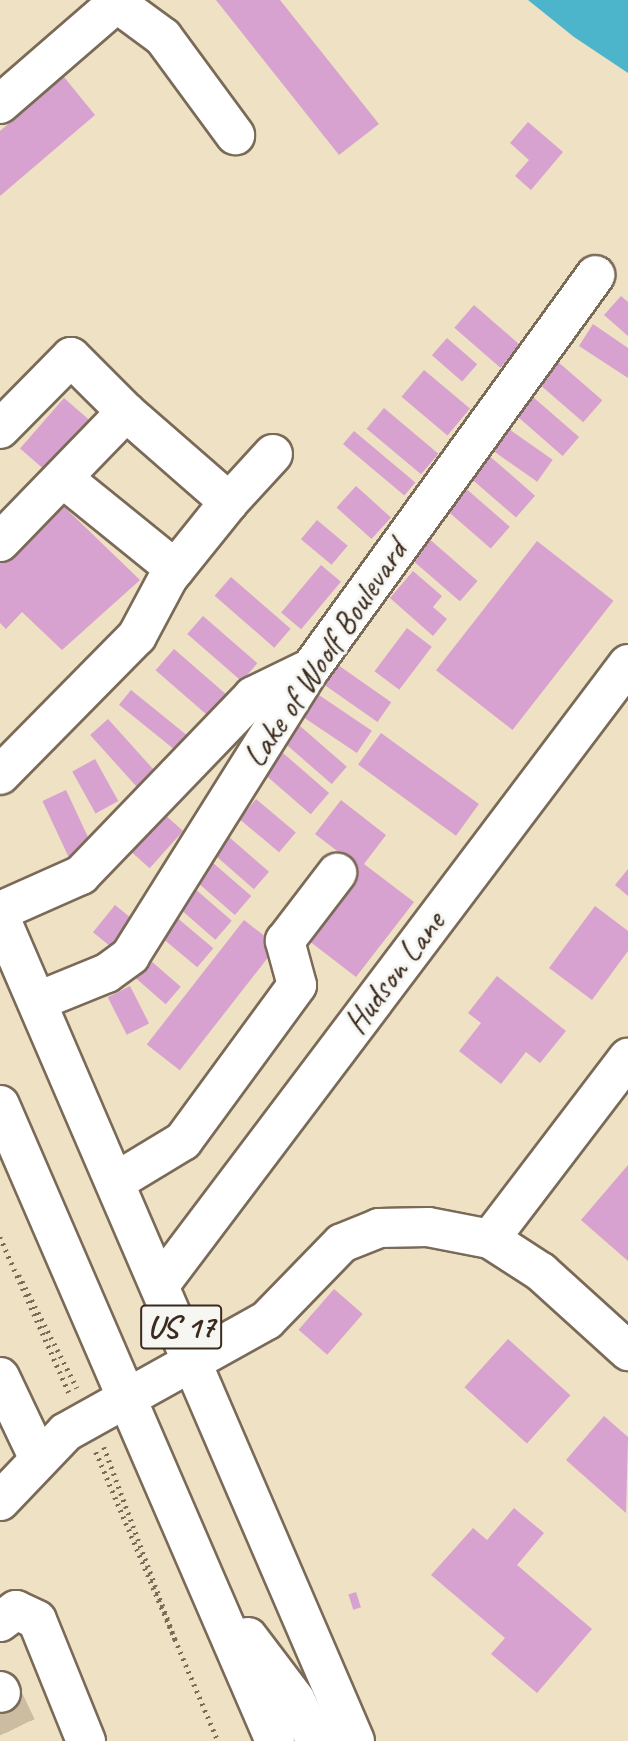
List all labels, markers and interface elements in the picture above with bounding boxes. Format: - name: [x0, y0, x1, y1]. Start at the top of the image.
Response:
- street label: Lake of Woolf Boulevard: [235, 533, 417, 775]
- street label: Hudson Lane: [336, 904, 454, 1042]
- road number: US 17: [139, 1298, 223, 1356]

